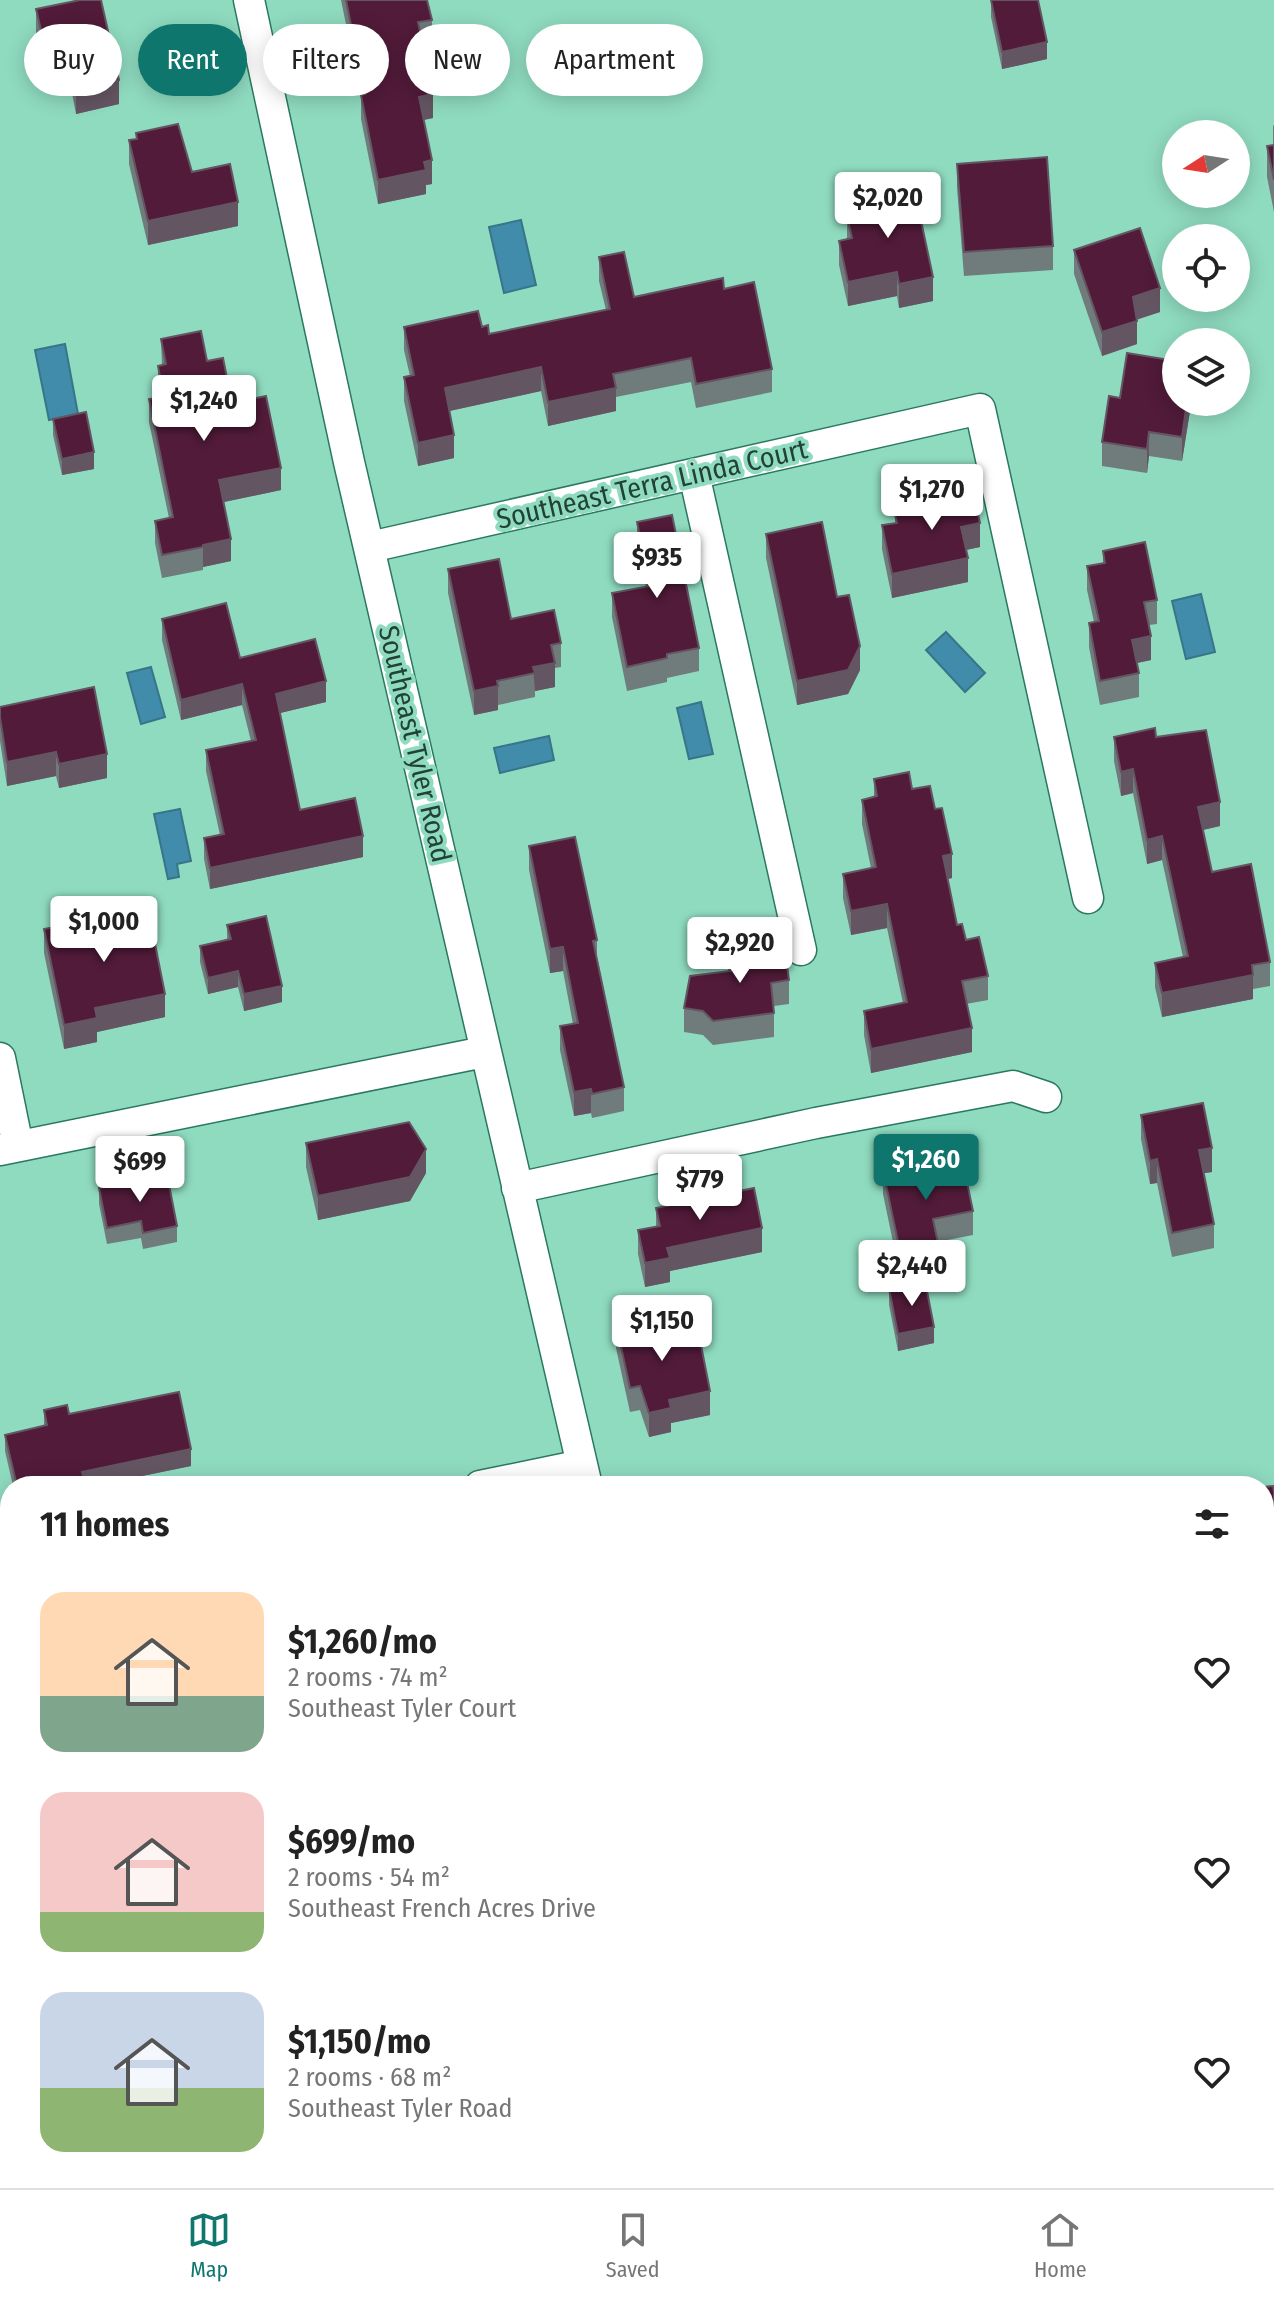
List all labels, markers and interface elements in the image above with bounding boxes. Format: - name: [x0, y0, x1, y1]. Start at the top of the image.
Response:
- chip: Buy: [24, 24, 122, 96]
- chip: Rent: [138, 24, 247, 96]
- chip: Filters: [263, 24, 389, 96]
- chip: New: [405, 24, 510, 96]
- chip: Apartment: [526, 24, 703, 96]
- north arrow: [1162, 120, 1250, 208]
- map controls: [1162, 120, 1250, 416]
- pin: $2,020: [823, 172, 953, 240]
- text: $2,020: [853, 182, 923, 213]
- button: locate: [1162, 224, 1250, 312]
- button: layers: [1162, 328, 1250, 416]
- pin: $1,240: [139, 375, 269, 443]
- text: $1,240: [170, 385, 238, 416]
- street label: Southeast Terra Linda Court: [494, 432, 811, 536]
- pin: $1,270: [867, 464, 997, 532]
- text: $1,270: [899, 474, 965, 505]
- pin: $935: [610, 532, 704, 600]
- text: $935: [632, 542, 682, 573]
- street label: Southeast Tyler Road: [372, 622, 458, 866]
- pin: $1,000: [39, 896, 169, 964]
- text: $1,000: [68, 906, 140, 937]
- pin: $2,920: [675, 917, 805, 985]
- text: $2,920: [705, 927, 775, 958]
- pin: $1,260: [861, 1134, 991, 1202]
- pin: $699: [93, 1136, 187, 1204]
- text: $1,260: [892, 1144, 960, 1175]
- text: $699: [113, 1146, 167, 1177]
- pin: $779: [653, 1154, 747, 1222]
- text: $779: [676, 1164, 724, 1195]
- pin: $2,440: [847, 1240, 977, 1308]
- text: $2,440: [877, 1250, 947, 1281]
- pin: $1,150: [597, 1295, 727, 1363]
- text: $1,150: [630, 1305, 694, 1336]
- icon: filters: [1190, 1502, 1234, 1546]
- text: 11 homes: [40, 1504, 169, 1545]
- text: $1,260/mo: [288, 1621, 437, 1662]
- icon: home: [104, 1624, 200, 1720]
- icon: heart: [1190, 1650, 1234, 1694]
- text: 2 rooms · 74 m²: [288, 1662, 448, 1693]
- text: Southeast Tyler Court: [288, 1693, 516, 1724]
- text: $699/mo: [288, 1821, 415, 1862]
- icon: home: [104, 1824, 200, 1920]
- icon: heart: [1190, 1850, 1234, 1894]
- text: 2 rooms · 54 m²: [288, 1862, 450, 1893]
- text: Southeast French Acres Drive: [288, 1893, 596, 1924]
- text: $1,150/mo: [288, 2021, 431, 2062]
- icon: home: [104, 2024, 200, 2120]
- icon: heart: [1190, 2050, 1234, 2094]
- text: 2 rooms · 68 m²: [288, 2062, 451, 2093]
- text: Southeast Tyler Road: [288, 2093, 513, 2124]
- tab: Map: [187, 2208, 231, 2283]
- tab: Saved: [606, 2208, 660, 2283]
- tab: Home: [1034, 2208, 1087, 2283]

